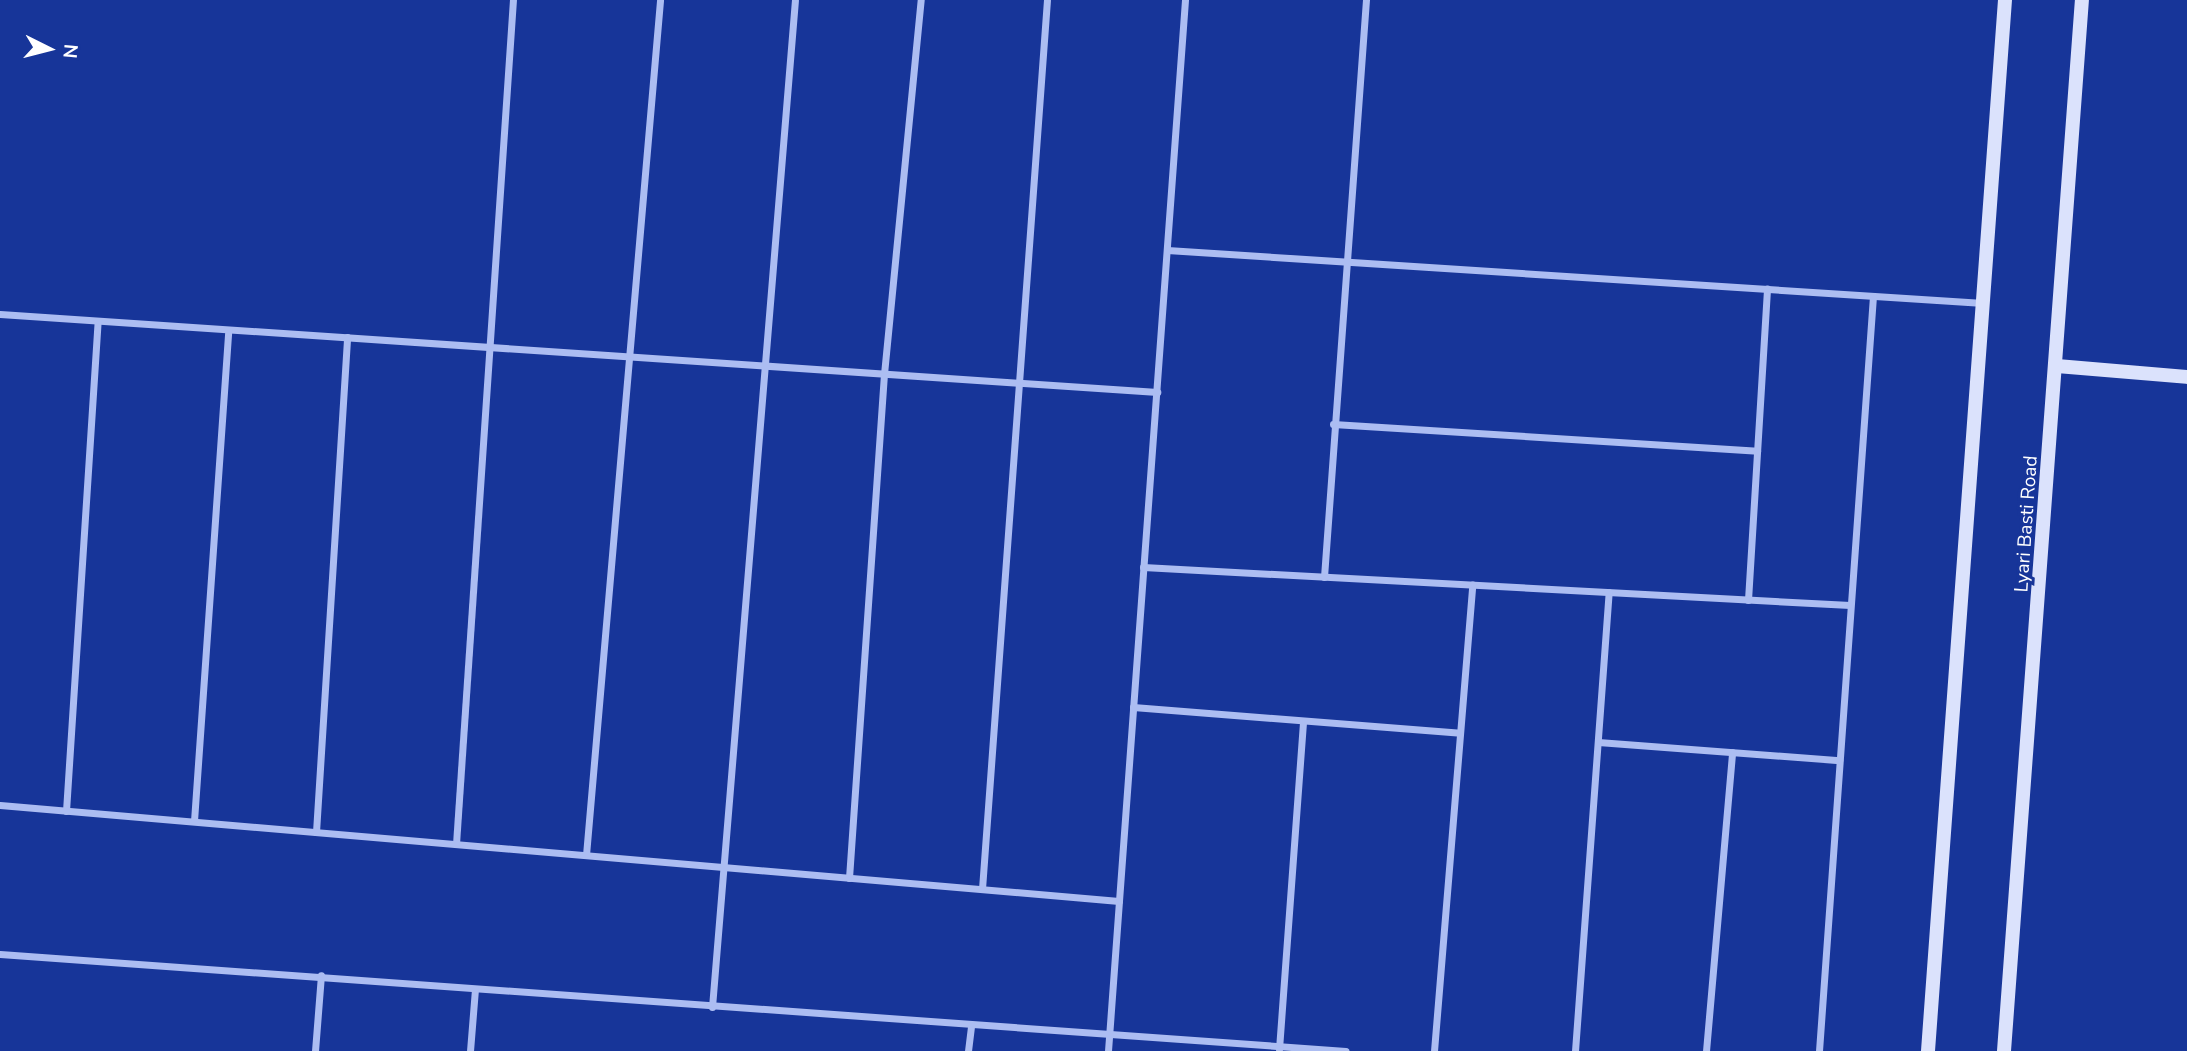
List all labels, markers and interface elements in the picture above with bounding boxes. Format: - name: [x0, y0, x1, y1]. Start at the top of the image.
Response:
- north arrow: [14, 14, 84, 84]
- text: N: [56, 43, 84, 60]
- street label: Lyari Basti Road: [2011, 455, 2043, 593]

